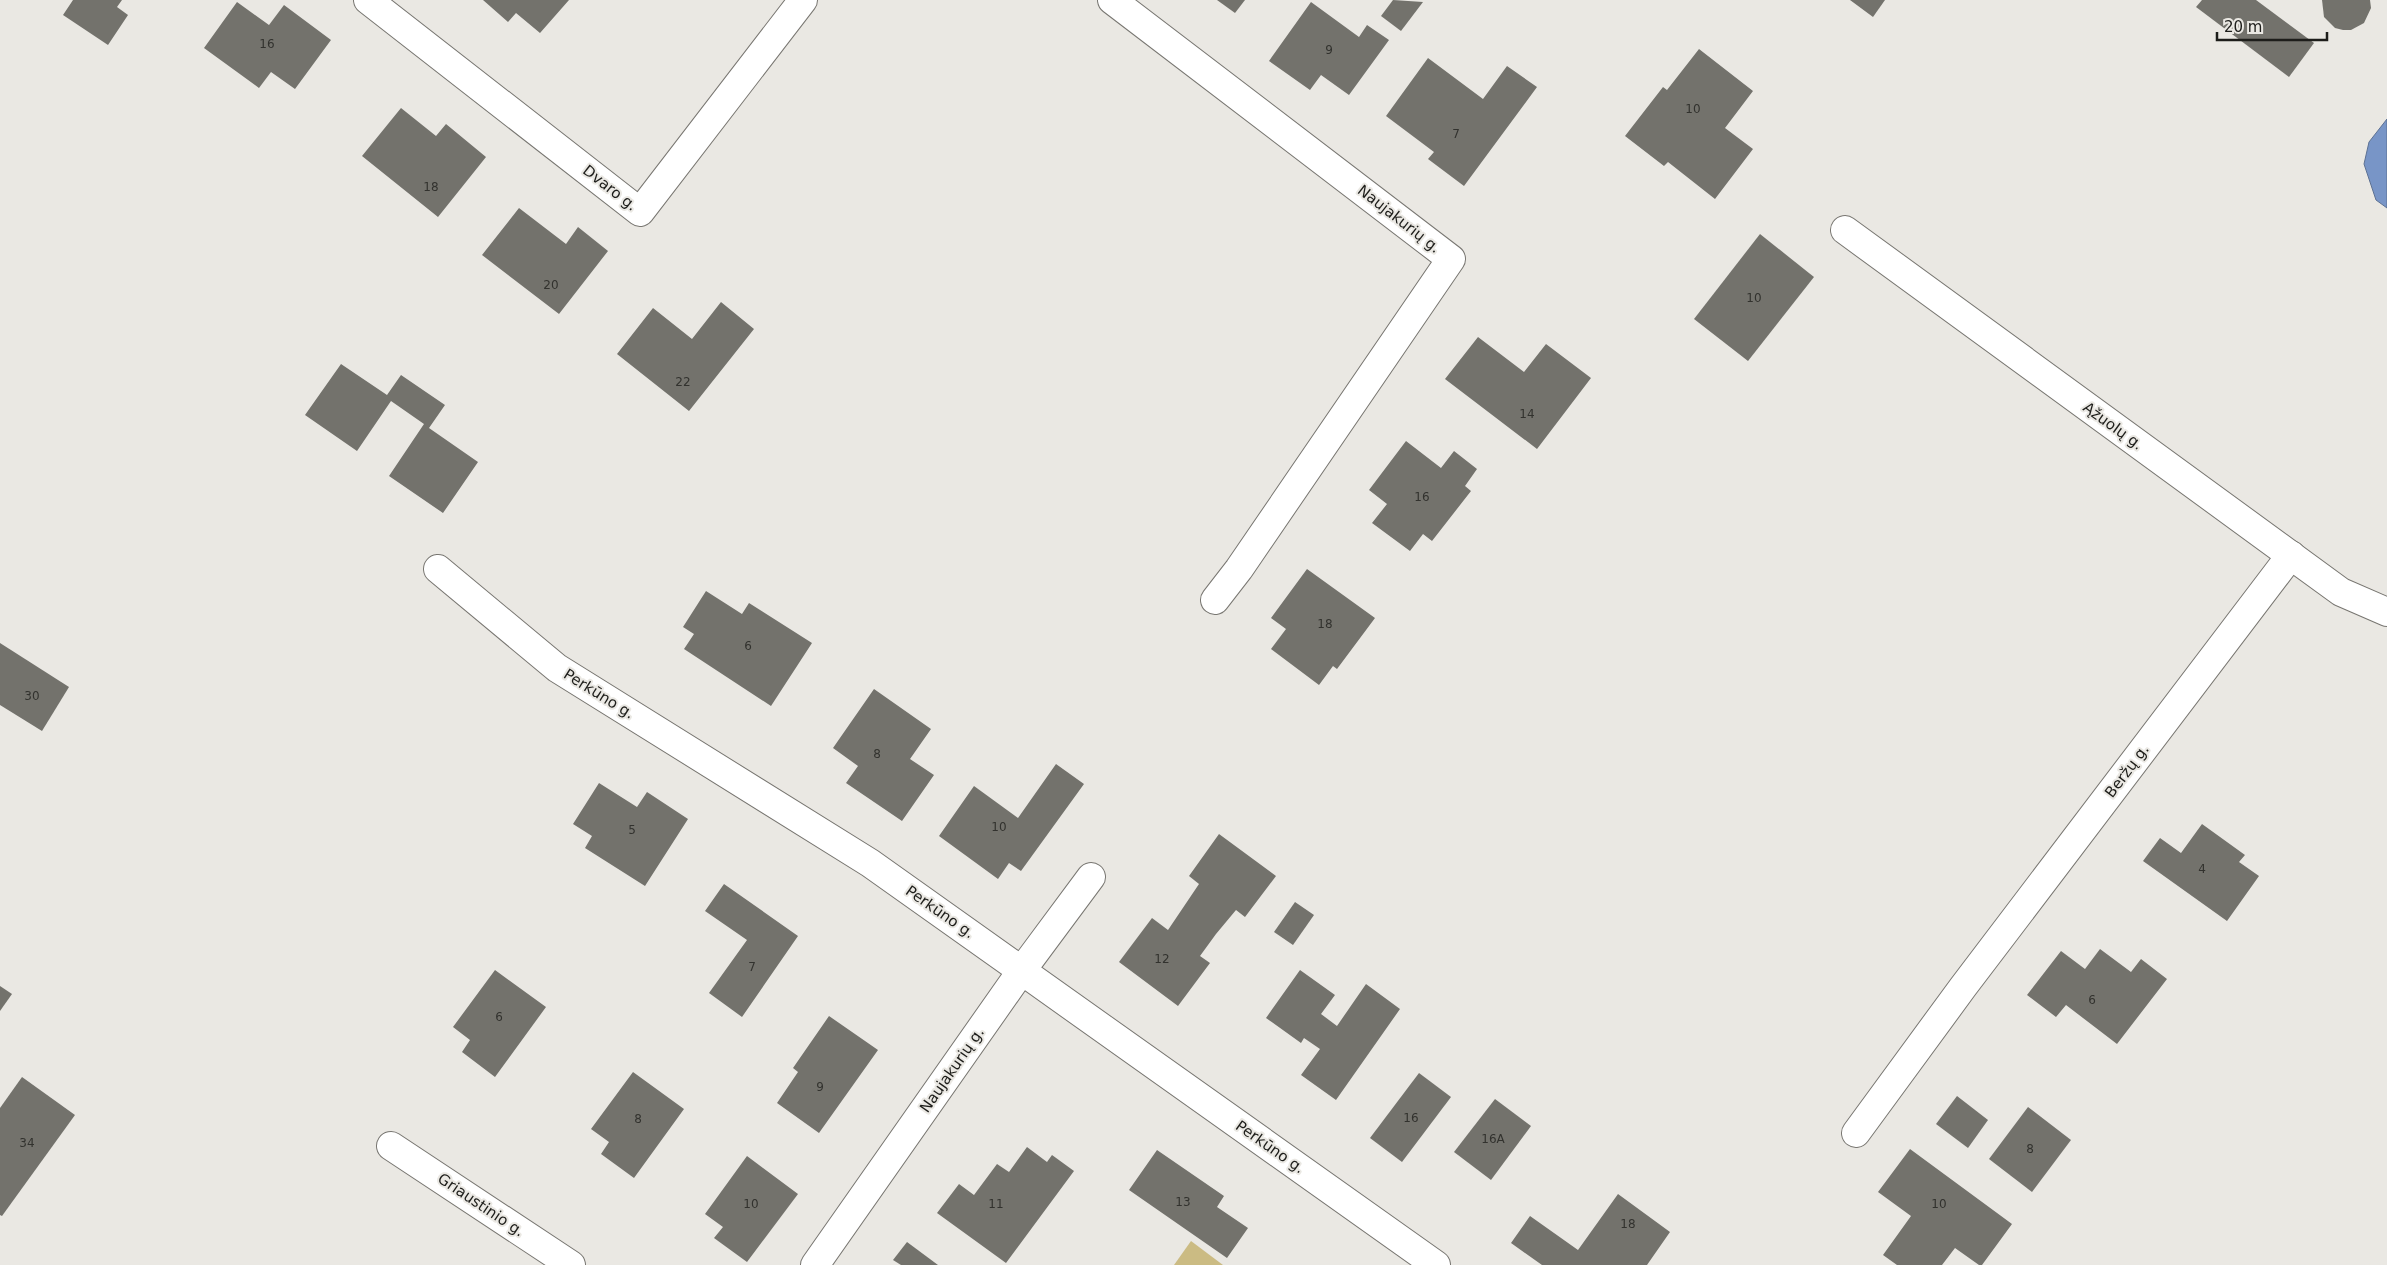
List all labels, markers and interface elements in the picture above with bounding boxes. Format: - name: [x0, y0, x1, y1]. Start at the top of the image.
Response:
- scale bar: [2217, 10, 2327, 42]
- text: 20 m: [2224, 18, 2262, 36]
- house number: 16: [259, 37, 275, 51]
- house number: 9: [1325, 43, 1333, 57]
- house number: 10: [1685, 102, 1701, 116]
- house number: 7: [1452, 127, 1460, 141]
- street label: Dvaro g.: [579, 161, 641, 215]
- house number: 18: [423, 180, 439, 194]
- street label: Naujakurių g.: [1354, 181, 1444, 257]
- house number: 20: [543, 278, 559, 292]
- house number: 10: [1746, 291, 1762, 305]
- house number: 22: [675, 375, 691, 389]
- street label: Ąžuolų g.: [2080, 398, 2146, 454]
- house number: 14: [1519, 407, 1535, 421]
- house number: 16: [1414, 490, 1430, 504]
- house number: 18: [1317, 617, 1333, 631]
- house number: 6: [744, 639, 752, 653]
- street label: Perkūno g.: [560, 665, 638, 723]
- house number: 30: [24, 689, 40, 703]
- street label: Beržų g.: [2101, 741, 2153, 801]
- house number: 8: [873, 747, 881, 761]
- house number: 10: [991, 820, 1007, 834]
- house number: 5: [628, 823, 636, 837]
- house number: 4: [2198, 862, 2206, 876]
- street label: Perkūno g.: [902, 882, 978, 942]
- house number: 12: [1154, 952, 1170, 966]
- house number: 7: [748, 960, 756, 974]
- house number: 6: [2088, 993, 2096, 1007]
- house number: 6: [495, 1010, 503, 1024]
- street label: Naujakurių g.: [916, 1024, 988, 1116]
- house number: 9: [816, 1080, 824, 1094]
- house number: 16: [1403, 1111, 1419, 1125]
- house number: 8: [634, 1112, 642, 1126]
- street label: Perkūno g.: [1232, 1117, 1308, 1177]
- house number: 16A: [1481, 1132, 1506, 1146]
- house number: 34: [19, 1136, 35, 1150]
- house number: 8: [2026, 1142, 2034, 1156]
- street label: Griaustinio g.: [434, 1169, 528, 1241]
- house number: 13: [1175, 1195, 1191, 1209]
- house number: 10: [743, 1197, 759, 1211]
- house number: 11: [988, 1197, 1004, 1211]
- house number: 10: [1931, 1197, 1947, 1211]
- house number: 18: [1620, 1217, 1636, 1231]

